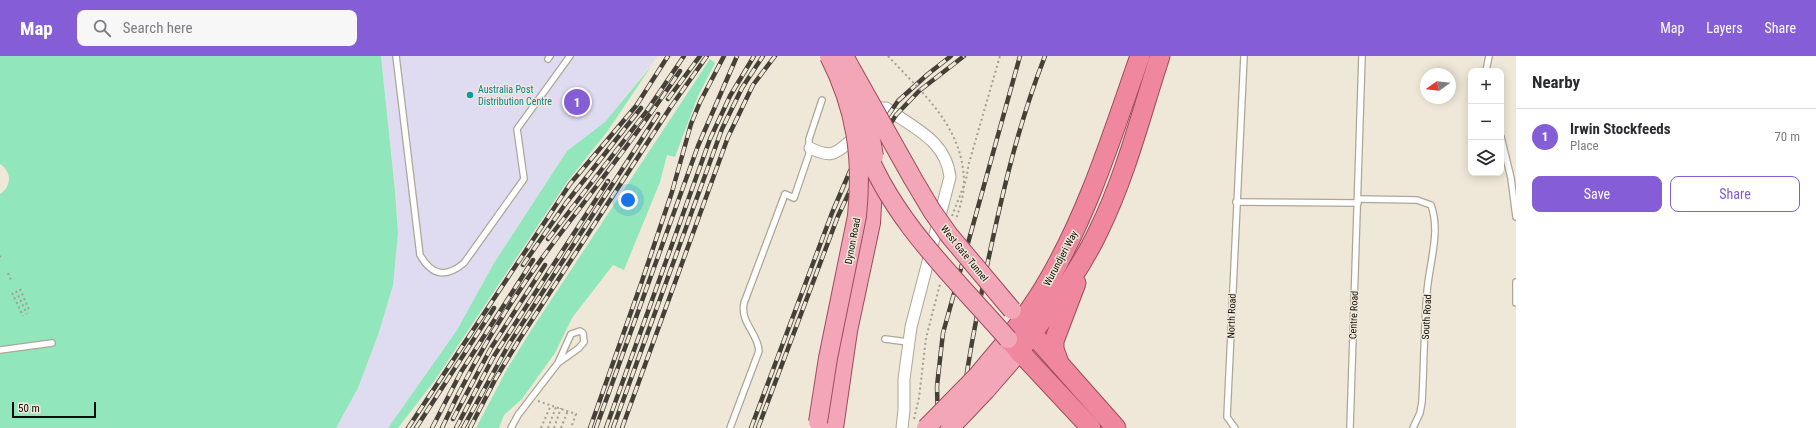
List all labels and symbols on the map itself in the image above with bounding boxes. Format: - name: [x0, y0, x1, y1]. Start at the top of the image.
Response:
- north arrow: [1420, 68, 1456, 104]
- place label: Australia Post Distribution Centre: [478, 84, 552, 107]
- pin: 1: [564, 87, 590, 117]
- marker: Australia Post Distribution Centre: [465, 90, 475, 100]
- your location: [618, 190, 638, 210]
- street label: Dynon Road: [843, 217, 862, 265]
- street label: West Gate Tunnel: [939, 223, 990, 283]
- street label: Wurundjeri Way: [1041, 229, 1080, 288]
- street label: Centre Road: [1347, 291, 1360, 339]
- street label: North Road: [1225, 293, 1238, 339]
- street label: South Road: [1420, 294, 1433, 340]
- scale bar: [12, 400, 96, 419]

